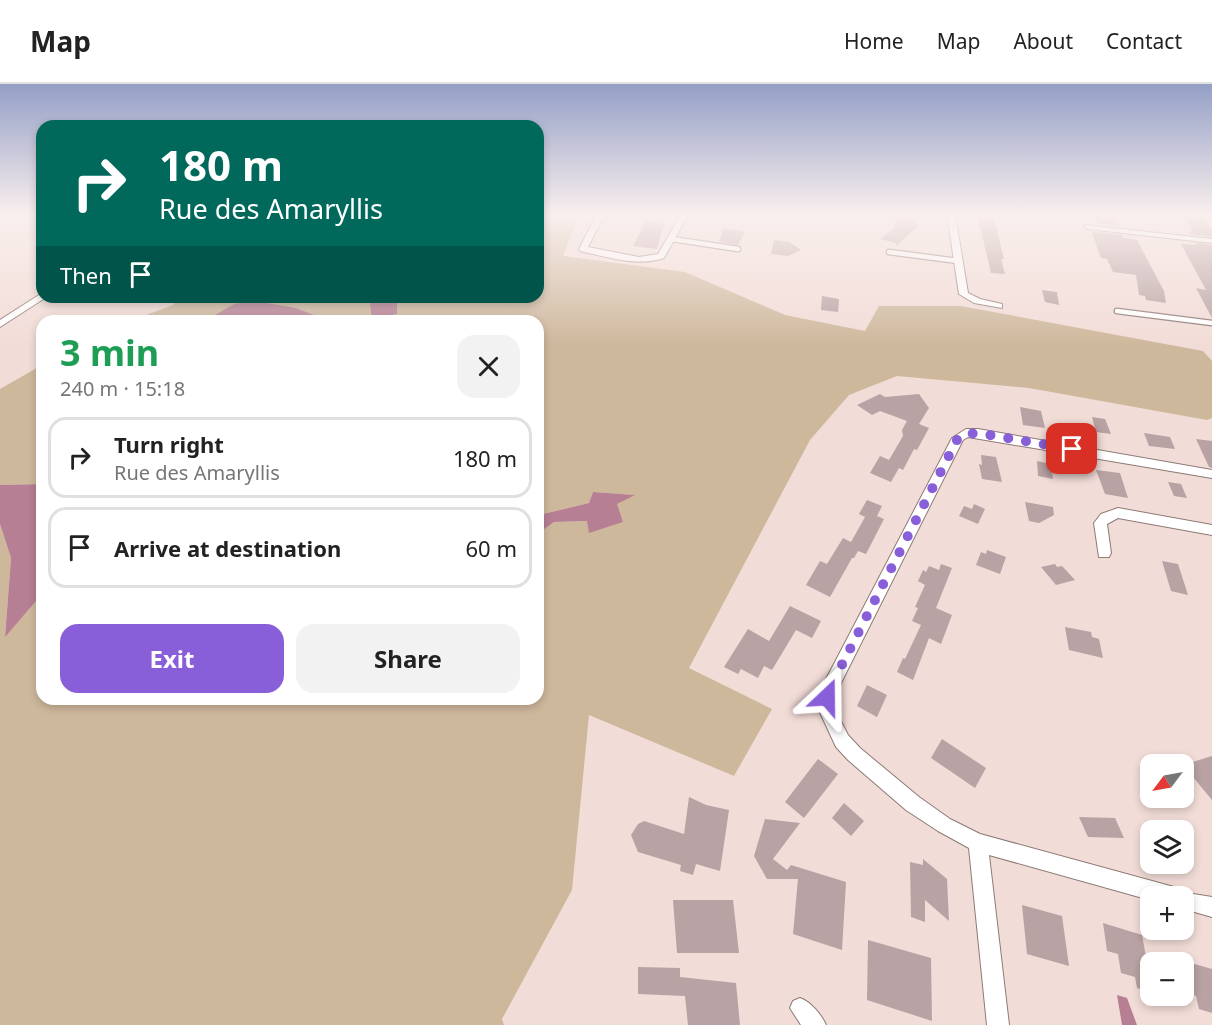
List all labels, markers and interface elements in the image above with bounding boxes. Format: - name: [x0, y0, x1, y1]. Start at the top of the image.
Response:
- text: Map: [30, 22, 91, 60]
- text: Home: [844, 27, 904, 55]
- text: Map: [937, 27, 980, 55]
- text: About: [1013, 27, 1073, 55]
- text: Contact: [1106, 27, 1182, 55]
- text: 180 m: [159, 136, 283, 193]
- icon: right: [60, 144, 138, 222]
- text: Rue des Amaryllis: [159, 190, 383, 227]
- icon: arrive: [124, 258, 157, 291]
- text: Then: [60, 260, 112, 290]
- text: 3 min: [60, 328, 159, 377]
- button: close: [457, 335, 520, 398]
- text: 240 m · 15:18: [60, 375, 185, 402]
- pin: [1046, 423, 1097, 474]
- text: Turn right: [114, 429, 224, 459]
- icon: arrive: [1055, 432, 1088, 465]
- icon: right: [63, 441, 96, 474]
- text: 180 m: [453, 443, 517, 473]
- text: Rue des Amaryllis: [114, 459, 280, 486]
- icon: arrive: [63, 531, 96, 564]
- text: Arrive at destination: [114, 533, 341, 563]
- text: 60 m: [466, 533, 517, 563]
- button: Exit: [60, 624, 284, 693]
- button: Share: [296, 624, 520, 693]
- position arrow: [795, 665, 859, 729]
- north arrow: [1140, 754, 1194, 808]
- map controls: [1140, 754, 1194, 1006]
- button: layers: [1140, 820, 1194, 874]
- button: +: [1140, 886, 1194, 940]
- button: −: [1140, 952, 1194, 1006]

